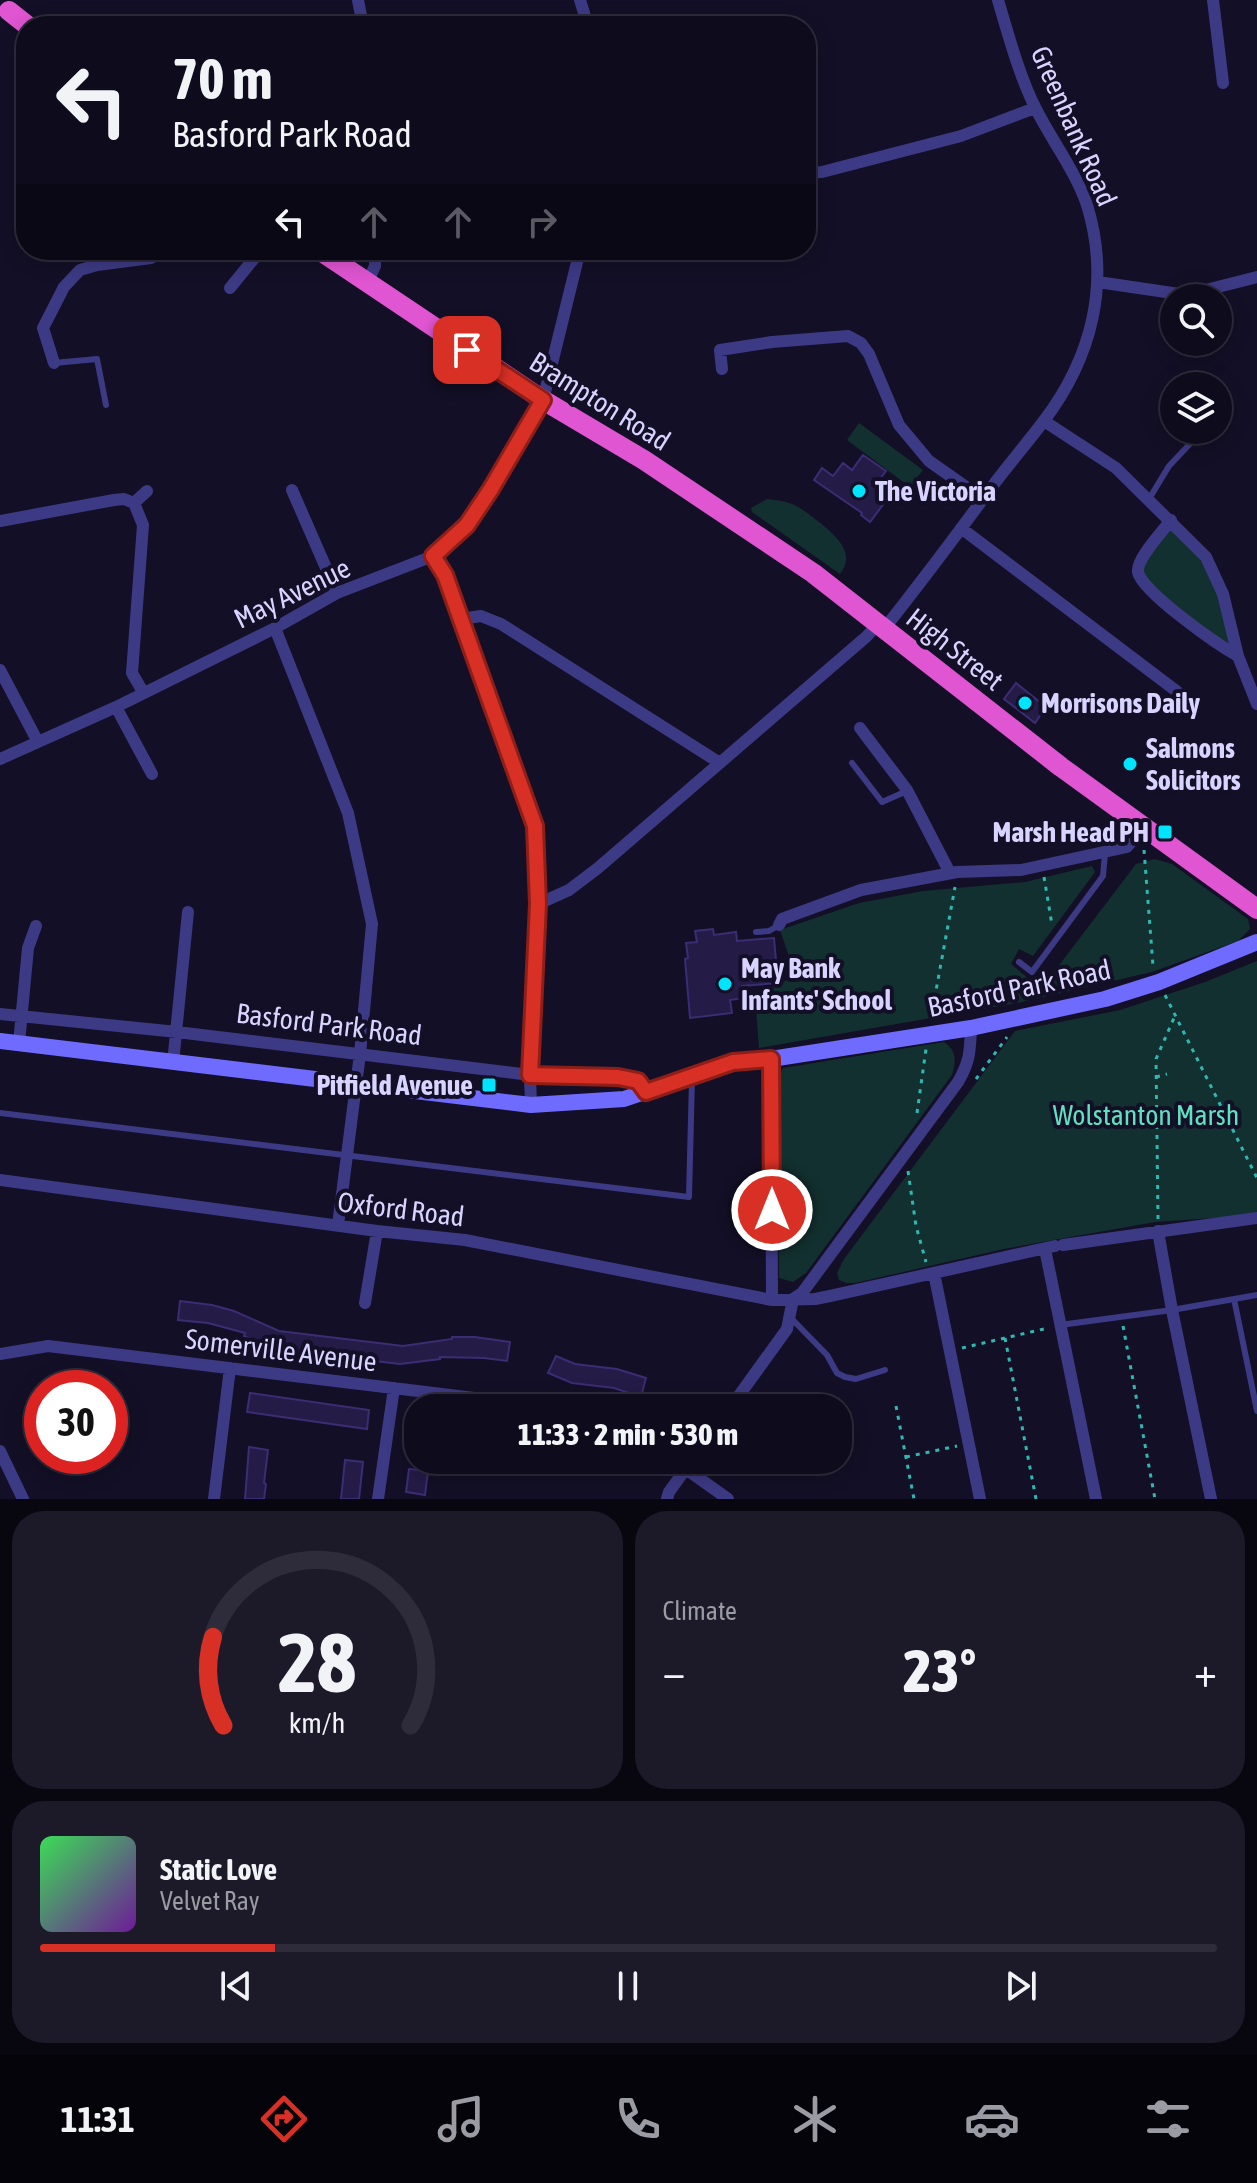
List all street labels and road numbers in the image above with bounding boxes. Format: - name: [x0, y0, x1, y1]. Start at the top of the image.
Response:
- street label: Greenbank Road: [1025, 41, 1123, 211]
- street label: Brampton Road: [524, 345, 676, 457]
- street label: May Avenue: [229, 551, 355, 635]
- street label: High Street: [900, 601, 1010, 697]
- street label: Basford Park Road: [924, 953, 1114, 1023]
- street label: Basford Park Road: [235, 997, 423, 1051]
- street label: Oxford Road: [336, 1185, 466, 1233]
- street label: Somerville Avenue: [183, 1322, 379, 1378]

